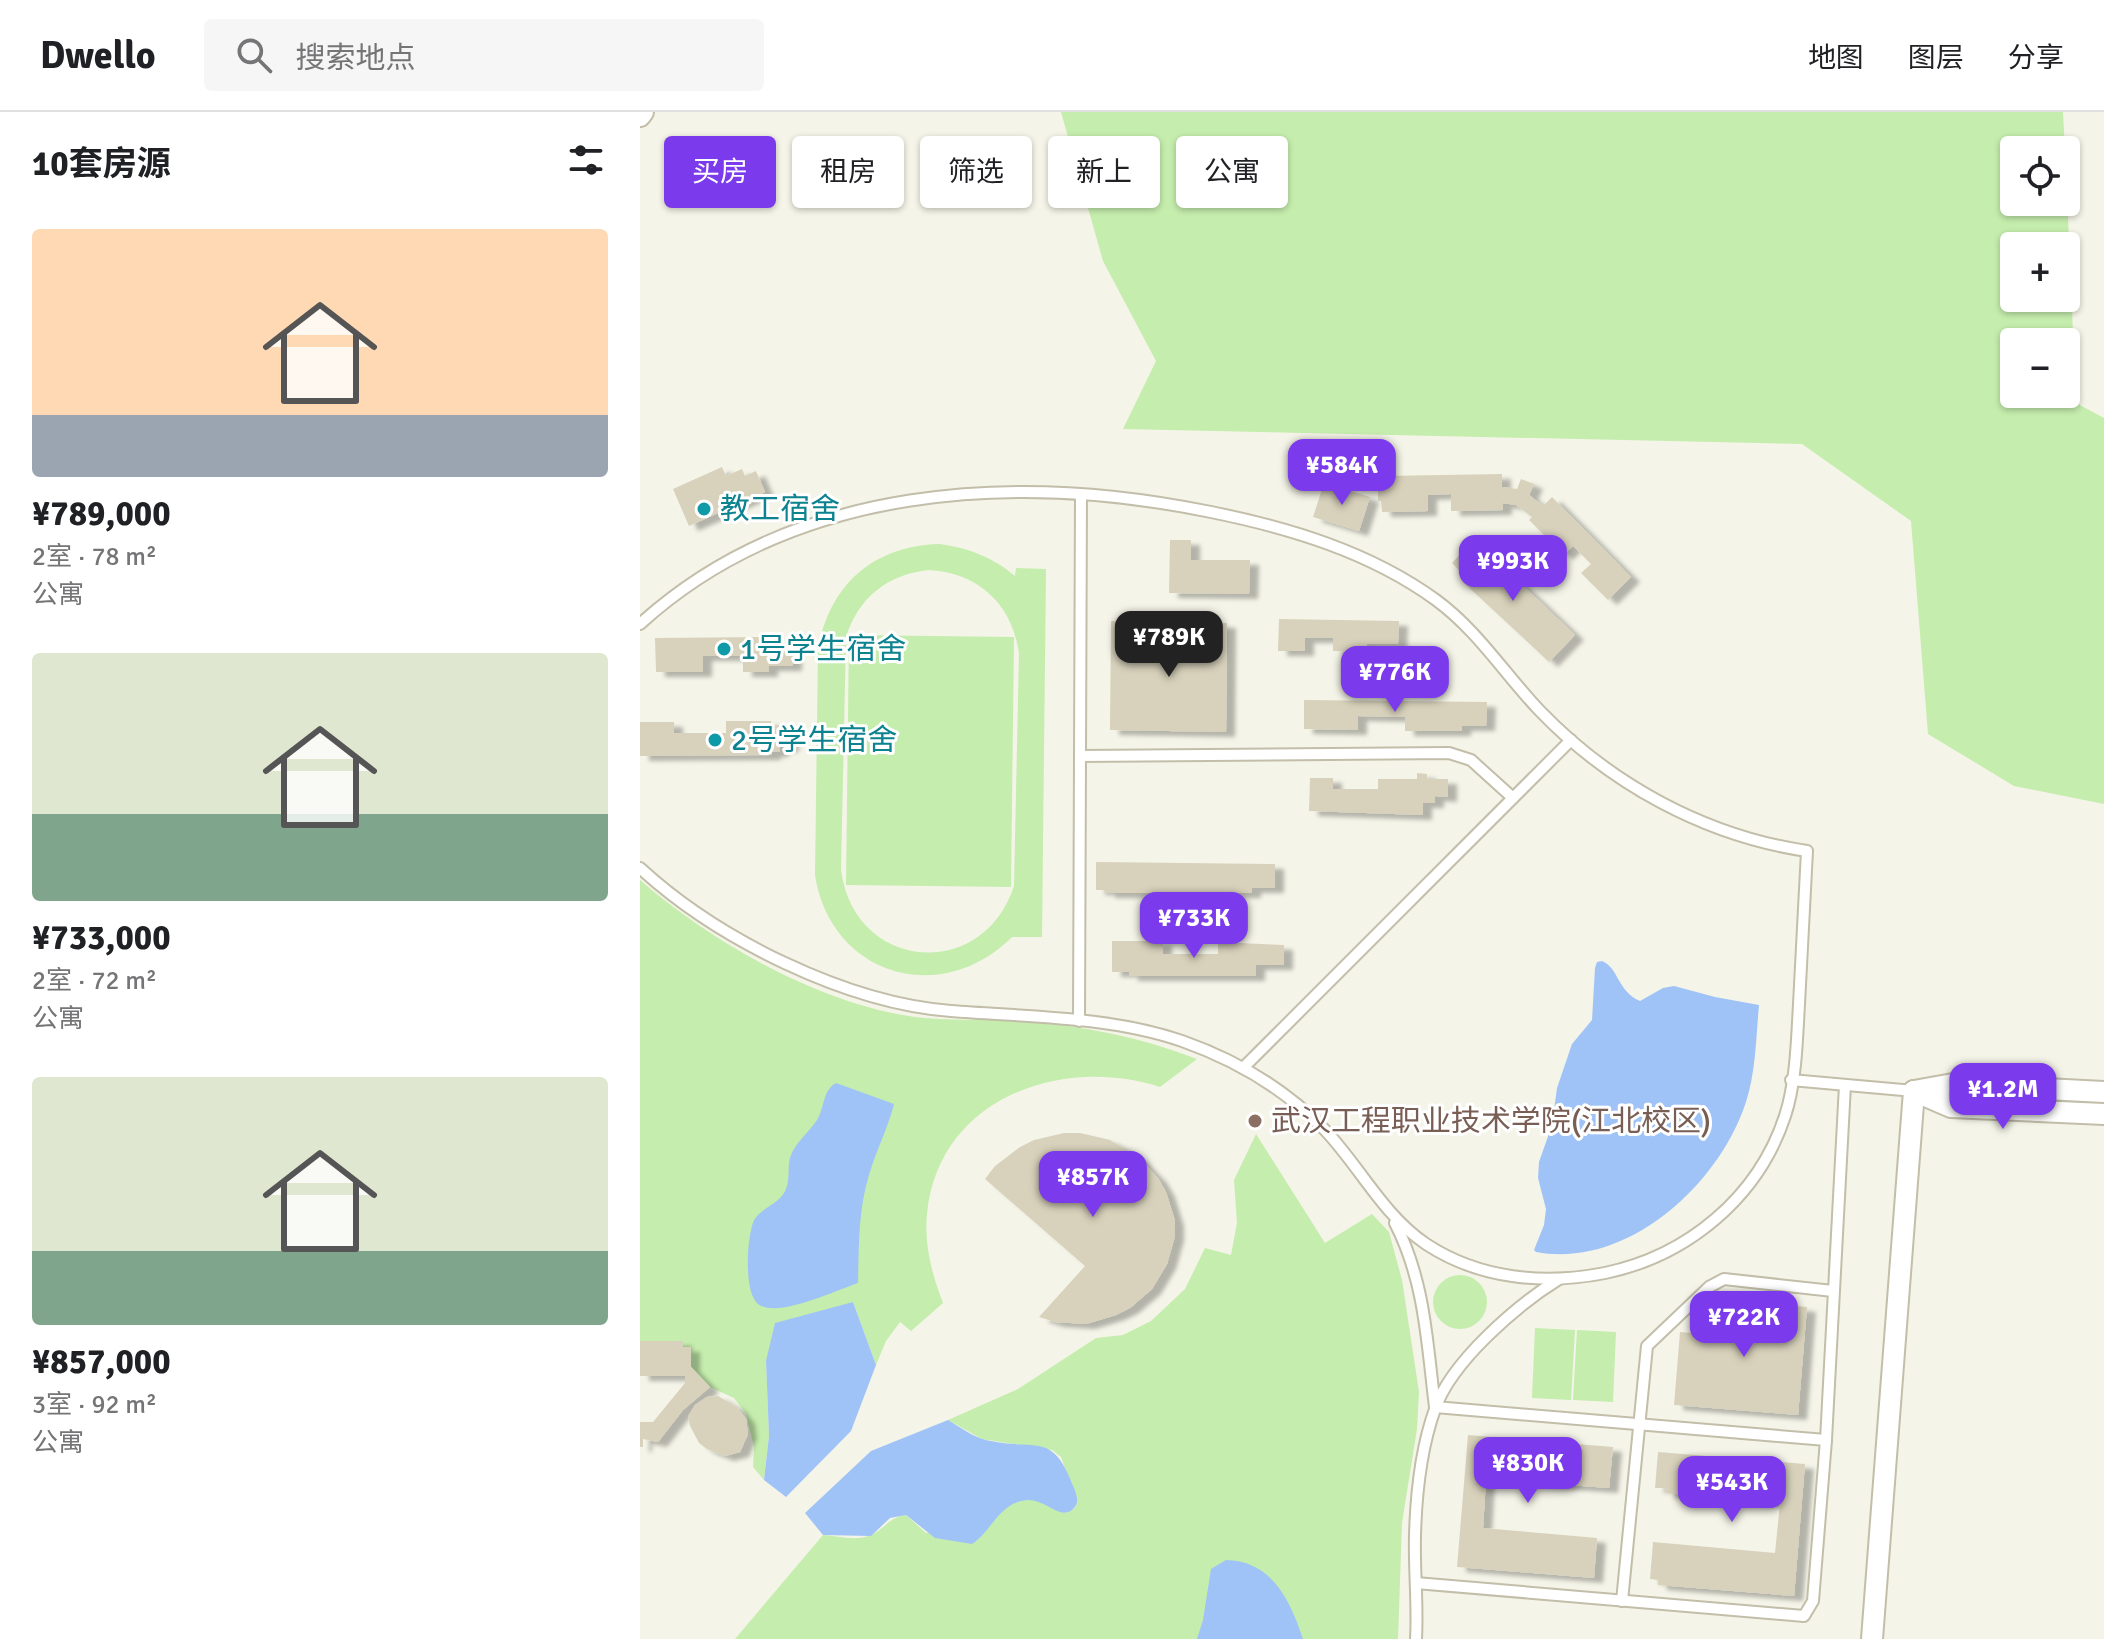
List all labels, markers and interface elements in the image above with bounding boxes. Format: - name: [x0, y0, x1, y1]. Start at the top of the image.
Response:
- search box: [204, 19, 764, 91]
- text: Dwello: [40, 32, 156, 79]
- icon: search: [232, 33, 276, 77]
- text: 搜索地点: [296, 40, 416, 77]
- text: 地图: [1808, 41, 1864, 75]
- text: 图层: [1908, 41, 1964, 75]
- text: 分享: [2008, 41, 2064, 75]
- chip: 买房: [664, 136, 776, 208]
- chip: 租房: [792, 136, 904, 208]
- chip: 筛选: [920, 136, 1032, 208]
- chip: 新上: [1048, 136, 1160, 208]
- chip: 公寓: [1176, 136, 1288, 208]
- map controls: [2000, 136, 2080, 408]
- button: locate: [2000, 136, 2080, 216]
- icon: filters: [564, 138, 608, 182]
- text: 10套房源: [32, 143, 171, 185]
- button: +: [2000, 232, 2080, 312]
- icon: home: [248, 281, 392, 425]
- button: −: [2000, 328, 2080, 408]
- pin: ¥584K: [1286, 439, 1398, 507]
- text: ¥584K: [1306, 449, 1378, 481]
- place label: 教工宿舍: [720, 491, 840, 528]
- text: ¥789,000: [32, 493, 171, 535]
- marker: 教工宿舍: [695, 500, 713, 518]
- pin: ¥993K: [1457, 535, 1569, 603]
- text: 2室 · 78 m²: [32, 541, 157, 573]
- text: ¥993K: [1477, 545, 1549, 577]
- text: 公寓: [32, 579, 84, 611]
- pin: ¥789K: [1113, 611, 1225, 679]
- text: ¥789K: [1133, 621, 1205, 653]
- place label: 1号学生宿舍: [740, 631, 906, 668]
- marker: 1号学生宿舍: [715, 640, 733, 658]
- pin: ¥776K: [1339, 646, 1451, 714]
- text: ¥776K: [1359, 656, 1431, 688]
- icon: home: [248, 705, 392, 849]
- place label: 2号学生宿舍: [731, 722, 897, 759]
- marker: 2号学生宿舍: [706, 731, 724, 749]
- pin: ¥733K: [1138, 892, 1250, 960]
- text: ¥733K: [1158, 902, 1230, 934]
- text: ¥733,000: [32, 917, 171, 959]
- text: 2室 · 72 m²: [32, 965, 157, 997]
- text: 公寓: [32, 1003, 84, 1035]
- pin: ¥1.2M: [1947, 1063, 2059, 1131]
- text: ¥1.2M: [1967, 1073, 2039, 1105]
- place label: 武汉工程职业技术学院(江北校区): [1271, 1103, 1711, 1140]
- marker: 武汉工程职业技术学院(江北校区): [1246, 1112, 1264, 1130]
- icon: home: [248, 1129, 392, 1273]
- pin: ¥857K: [1037, 1151, 1149, 1219]
- text: ¥857K: [1057, 1161, 1129, 1193]
- pin: ¥722K: [1688, 1291, 1800, 1359]
- text: ¥722K: [1708, 1301, 1780, 1333]
- text: ¥857,000: [32, 1341, 171, 1383]
- text: 3室 · 92 m²: [32, 1389, 157, 1421]
- text: 公寓: [32, 1427, 84, 1459]
- pin: ¥830K: [1472, 1437, 1584, 1505]
- text: ¥830K: [1492, 1447, 1564, 1479]
- pin: ¥543K: [1676, 1456, 1788, 1524]
- text: ¥543K: [1696, 1466, 1768, 1498]

